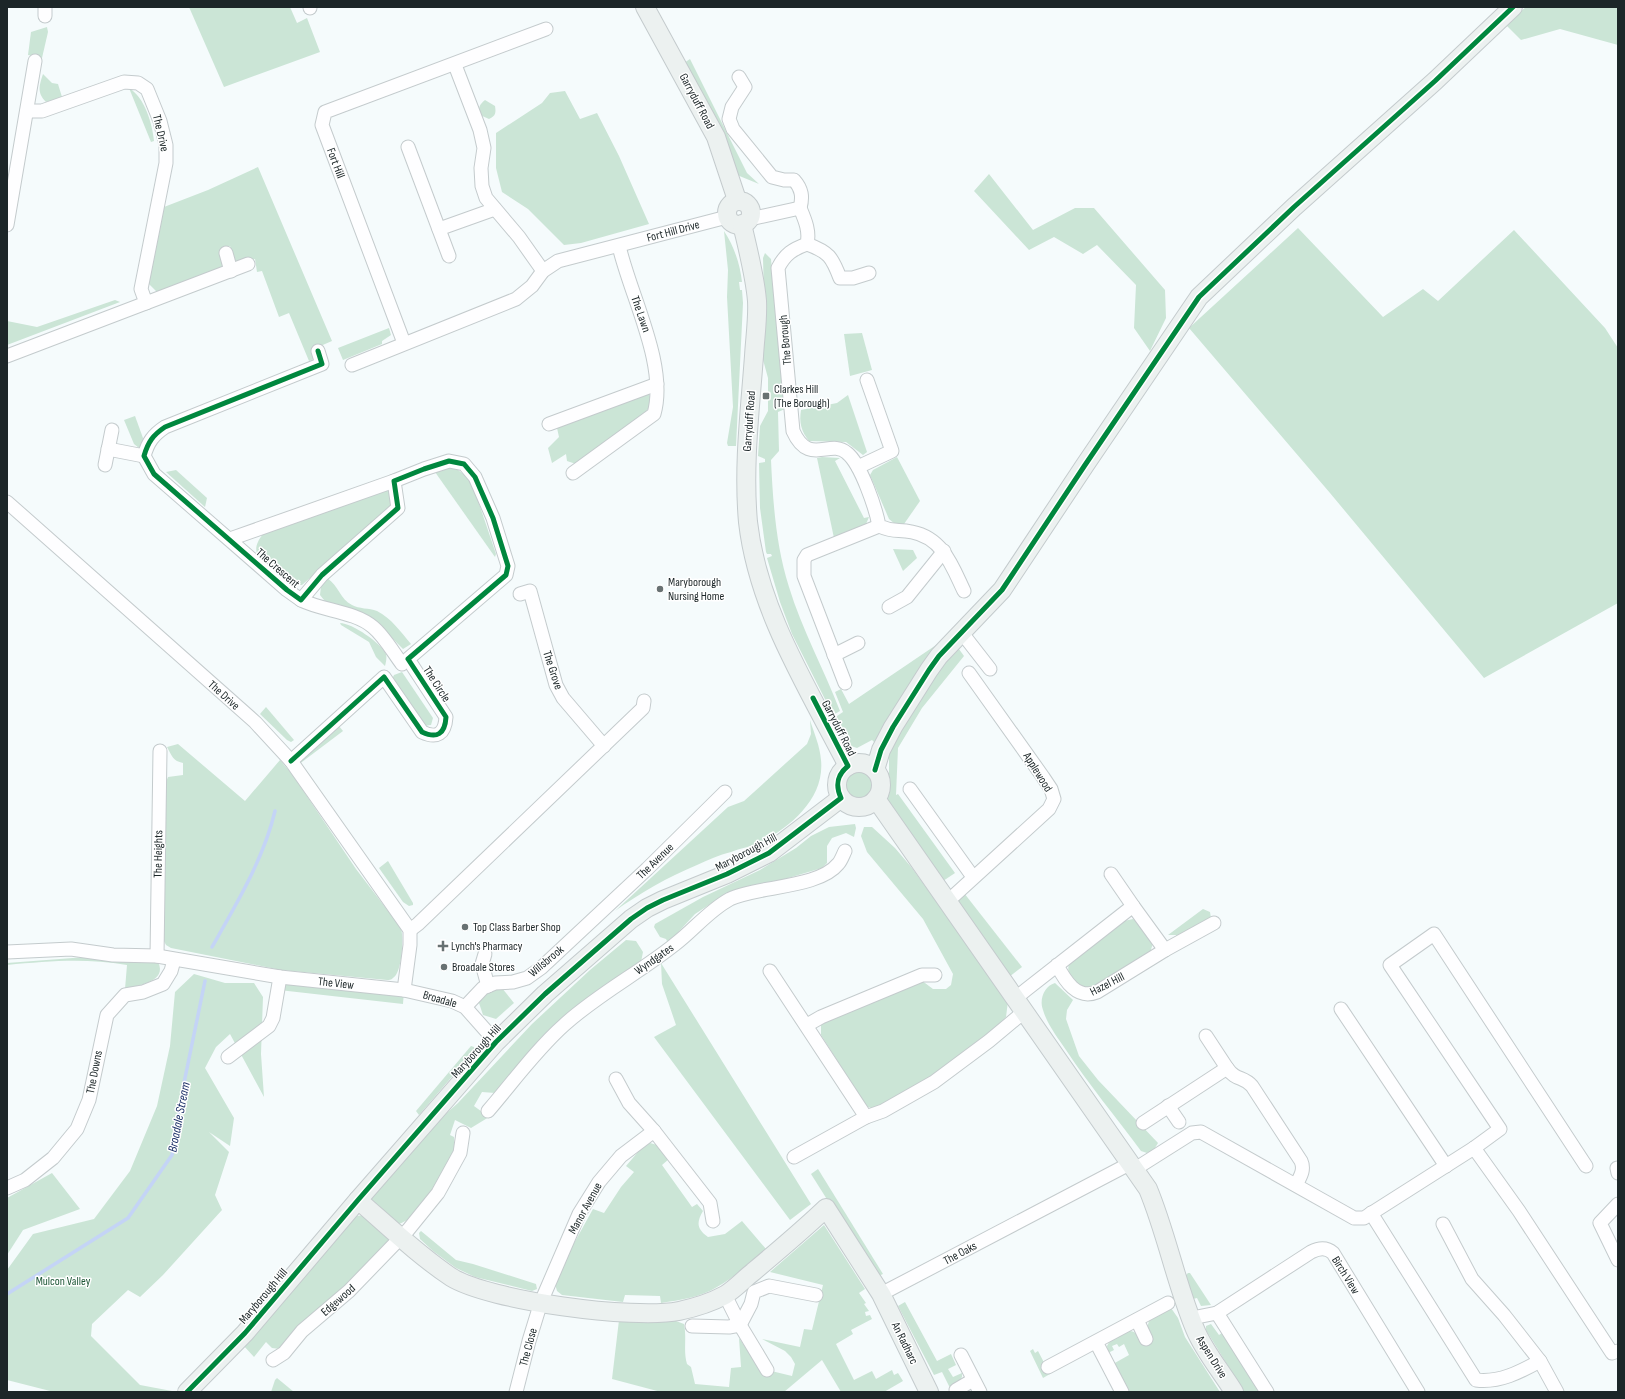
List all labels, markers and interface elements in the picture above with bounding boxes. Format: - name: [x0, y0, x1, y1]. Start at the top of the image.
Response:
- street label: Garryduff Road: [676, 71, 717, 132]
- street label: The Drive: [149, 113, 172, 153]
- street label: Fort Hill: [323, 146, 348, 180]
- street label: Fort Hill Drive: [645, 217, 701, 246]
- street label: The Lawn: [627, 294, 654, 334]
- street label: The Borough: [776, 314, 795, 366]
- place label: Clarkes Hill (The Borough): [774, 382, 830, 411]
- street label: Garryduff Road: [740, 390, 759, 452]
- marker: Clarkes Hill (The Borough): [761, 391, 771, 401]
- street label: The Crescent: [253, 545, 303, 592]
- place label: Maryborough Nursing Home: [668, 575, 725, 604]
- marker: Maryborough Nursing Home: [655, 584, 665, 594]
- street label: The Grove: [539, 649, 566, 692]
- street label: The Circle: [419, 663, 454, 705]
- street label: The Drive: [205, 677, 243, 714]
- street label: Garryduff Road: [818, 698, 859, 759]
- street label: Applewood: [1019, 749, 1056, 795]
- street label: The Heights: [151, 830, 166, 878]
- street label: Maryborough Hill: [713, 830, 780, 875]
- street label: The Avenue: [634, 840, 677, 883]
- place label: Top Class Barber Shop: [473, 920, 561, 935]
- marker: Top Class Barber Shop: [460, 922, 470, 932]
- place label: Lynch's Pharmacy: [451, 939, 523, 954]
- marker: Lynch's Pharmacy: [438, 941, 448, 951]
- street label: Wyndgates: [632, 941, 677, 978]
- street label: Willsbrook: [526, 942, 567, 980]
- place label: Broadale Stores: [452, 960, 515, 975]
- marker: Broadale Stores: [439, 962, 449, 972]
- street label: Hazel Hill: [1088, 969, 1127, 999]
- street label: The View: [317, 974, 355, 993]
- street label: Broadale: [421, 987, 459, 1012]
- street label: Maryborough Hill: [448, 1021, 505, 1082]
- street label: The Downs: [83, 1049, 106, 1095]
- water label: Broadale Stream: [164, 1081, 194, 1154]
- street label: Manor Avenue: [565, 1180, 606, 1237]
- street label: The Oaks: [941, 1238, 980, 1268]
- street label: Birch View: [1328, 1254, 1363, 1297]
- street label: Maryborough Hill: [236, 1266, 291, 1327]
- park label: Mulcon Valley: [36, 1274, 91, 1289]
- street label: Edgewood: [318, 1281, 359, 1320]
- street label: An Radharc: [887, 1319, 921, 1367]
- street label: The Close: [516, 1326, 541, 1368]
- street label: Aspen Drive: [1192, 1332, 1231, 1381]

